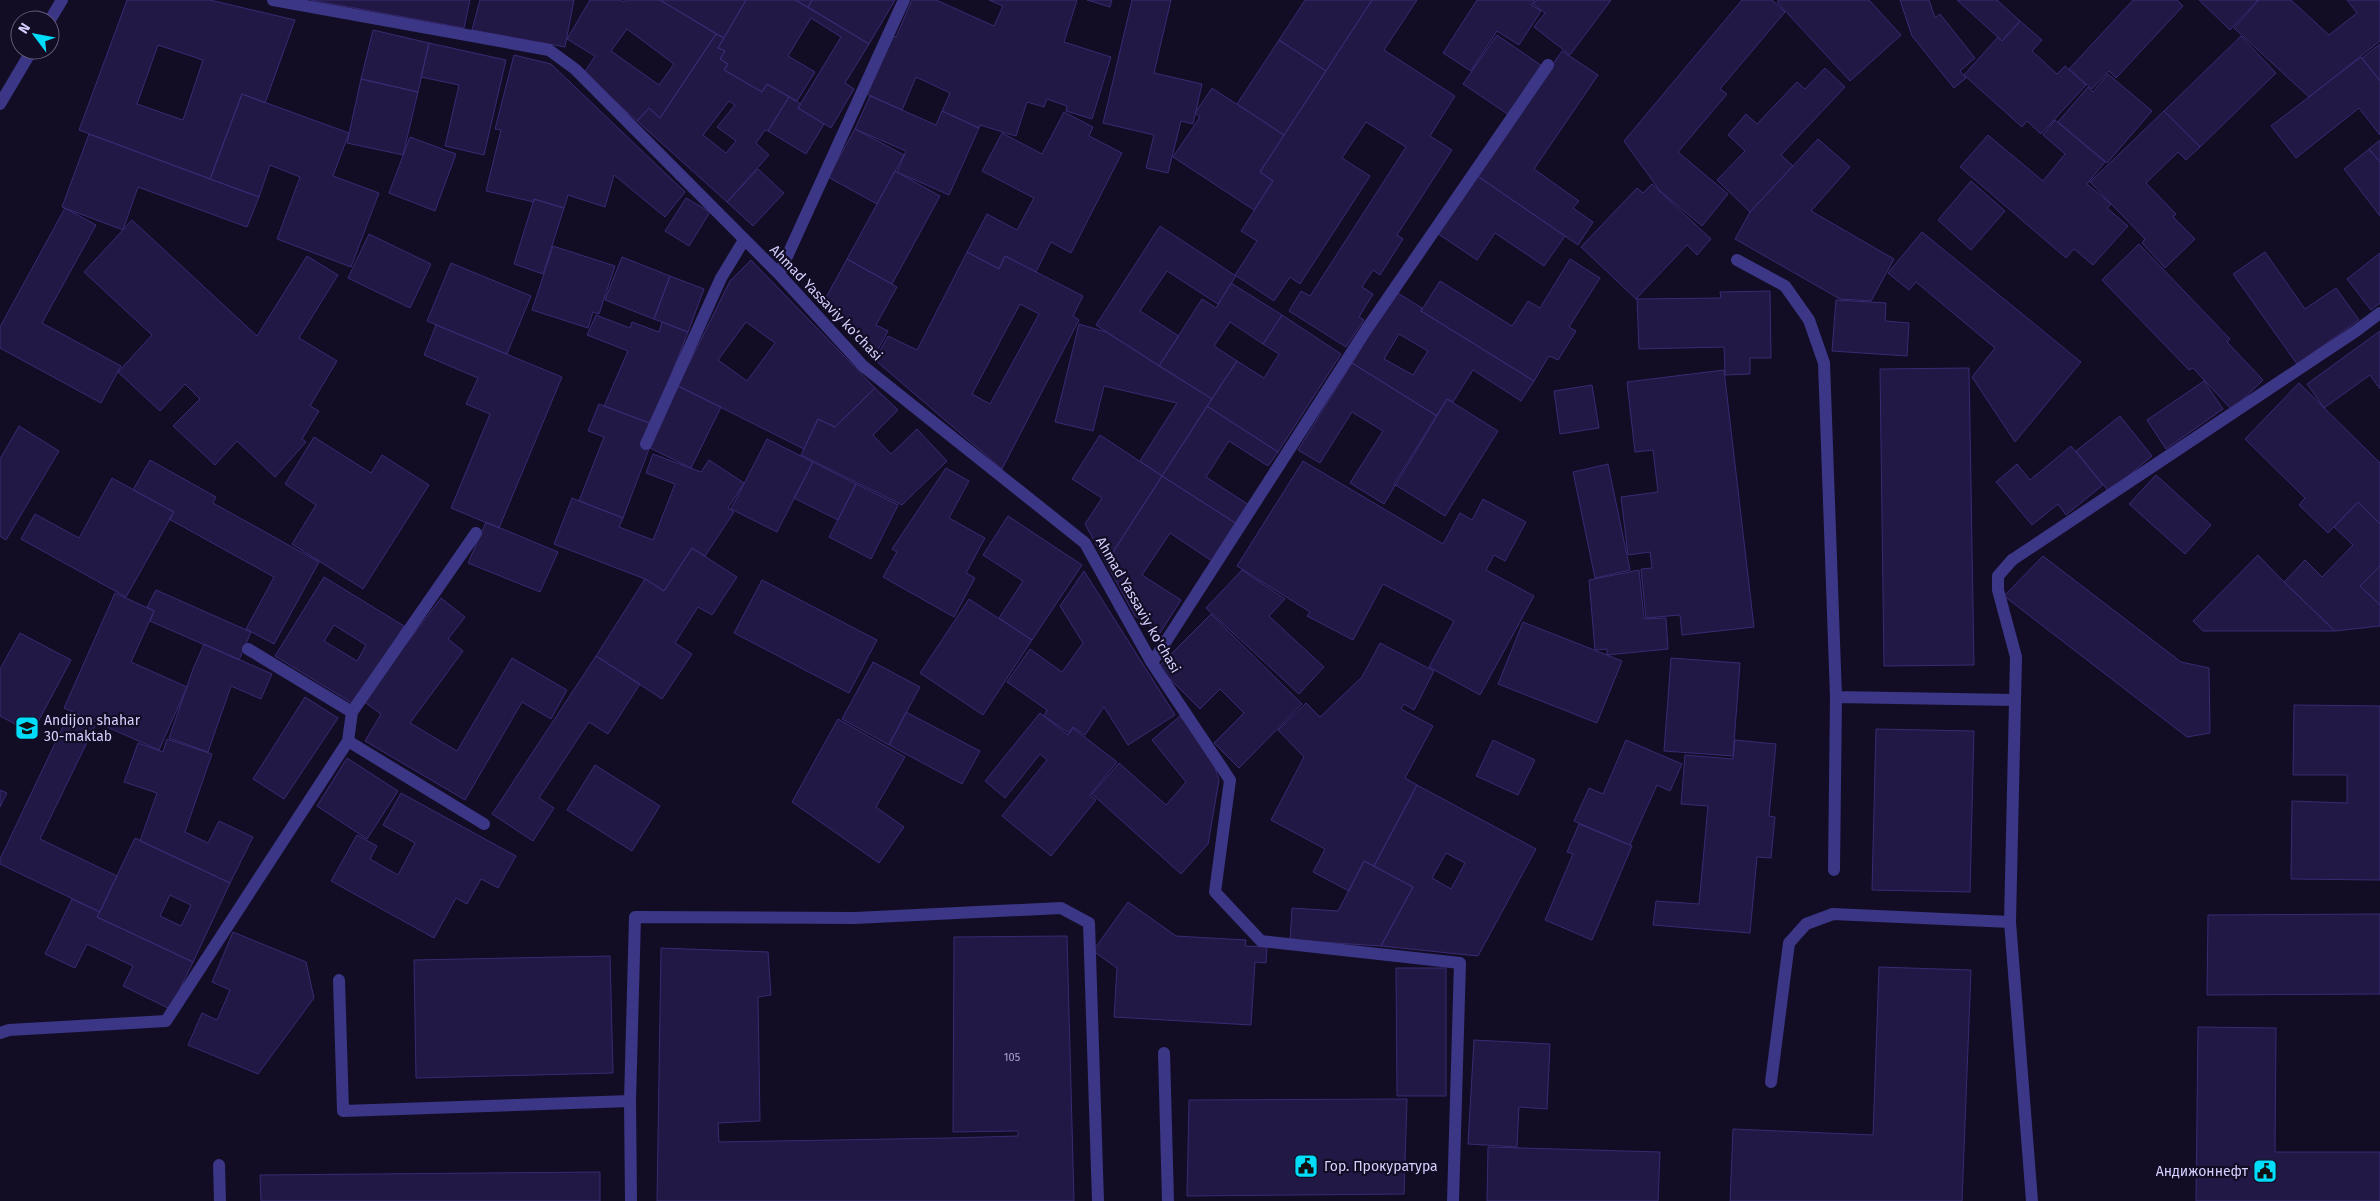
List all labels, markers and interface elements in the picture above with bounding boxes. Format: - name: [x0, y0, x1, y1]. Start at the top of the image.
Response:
- north arrow: [10, 10, 60, 60]
- text: N: [15, 20, 34, 37]
- street label: Ahmad Yassaviy ko'chasi: [766, 242, 886, 364]
- street label: Ahmad Yassaviy ko'chasi: [1092, 534, 1184, 676]
- place label: Andijon shahar 30-maktab: [44, 712, 141, 745]
- school or university icon: Andijon shahar 30-maktab: [14, 715, 40, 741]
- house number: 105: [1004, 1051, 1021, 1064]
- public building icon: Гор. Прокуратура: [1293, 1153, 1319, 1179]
- place label: Гор. Прокуратура: [1324, 1158, 1438, 1175]
- public building icon: Андижоннефт: [2252, 1158, 2278, 1184]
- place label: Андижоннефт: [2156, 1163, 2249, 1180]

